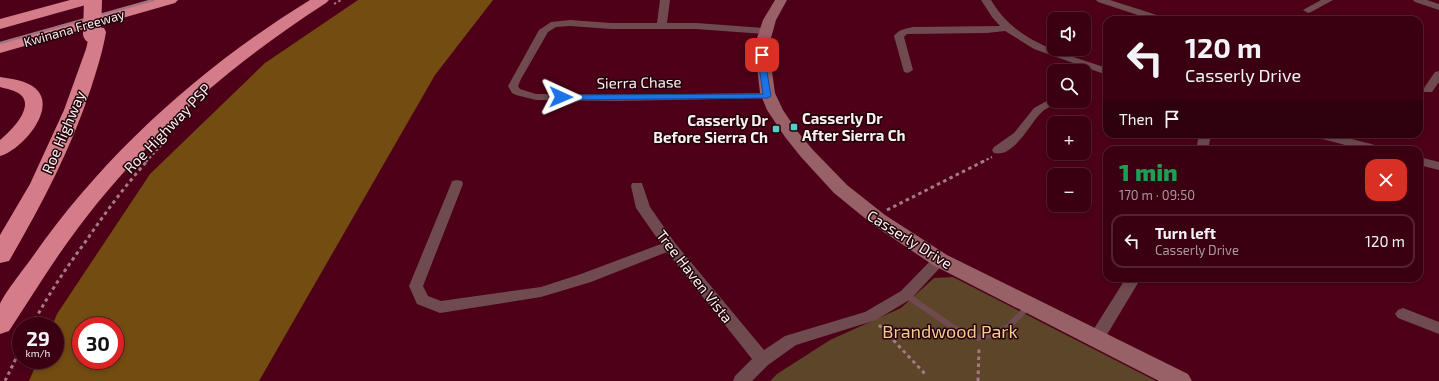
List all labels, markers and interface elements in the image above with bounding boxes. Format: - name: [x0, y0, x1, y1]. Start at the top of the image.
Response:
- street label: Kwinana Freeway: [22, 6, 126, 50]
- map controls: [1047, 12, 1091, 212]
- button: sound: [1047, 12, 1091, 56]
- text: 120 m: [1185, 30, 1262, 64]
- icon: left: [1119, 32, 1171, 84]
- pin: [745, 38, 779, 72]
- icon: arrive: [751, 44, 773, 66]
- button: search: [1047, 64, 1091, 108]
- text: Casserly Drive: [1185, 64, 1301, 86]
- street label: Sierra Chase: [596, 72, 682, 92]
- position arrow: [540, 76, 582, 118]
- street label: Roe Highway PSP: [120, 79, 214, 177]
- street label: Roe Highway: [37, 88, 89, 176]
- icon: arrive: [1161, 108, 1183, 130]
- place label: Casserly Dr After Sierra Ch: [802, 109, 905, 144]
- text: Then: [1119, 110, 1153, 128]
- place label: Casserly Dr Before Sierra Ch: [653, 111, 769, 146]
- button: +: [1047, 116, 1091, 160]
- marker: Casserly Dr After Sierra Ch: [789, 122, 799, 132]
- marker: Casserly Dr Before Sierra Ch: [771, 124, 781, 134]
- text: 1 min: [1119, 157, 1178, 186]
- button: close: [1365, 159, 1407, 201]
- button: −: [1047, 168, 1091, 212]
- text: 170 m · 09:50: [1119, 187, 1195, 203]
- street label: Casserly Drive: [864, 206, 956, 272]
- text: Turn left: [1155, 224, 1216, 242]
- street label: Tree Haven Vista: [653, 226, 737, 326]
- icon: left: [1121, 230, 1143, 252]
- text: 120 m: [1365, 232, 1405, 250]
- text: Casserly Drive: [1155, 242, 1239, 258]
- speed limit sign: 30: [72, 317, 124, 369]
- park label: Brandwood Park: [882, 320, 1018, 342]
- text: 29: [26, 326, 50, 350]
- text: km/h: [26, 347, 50, 359]

